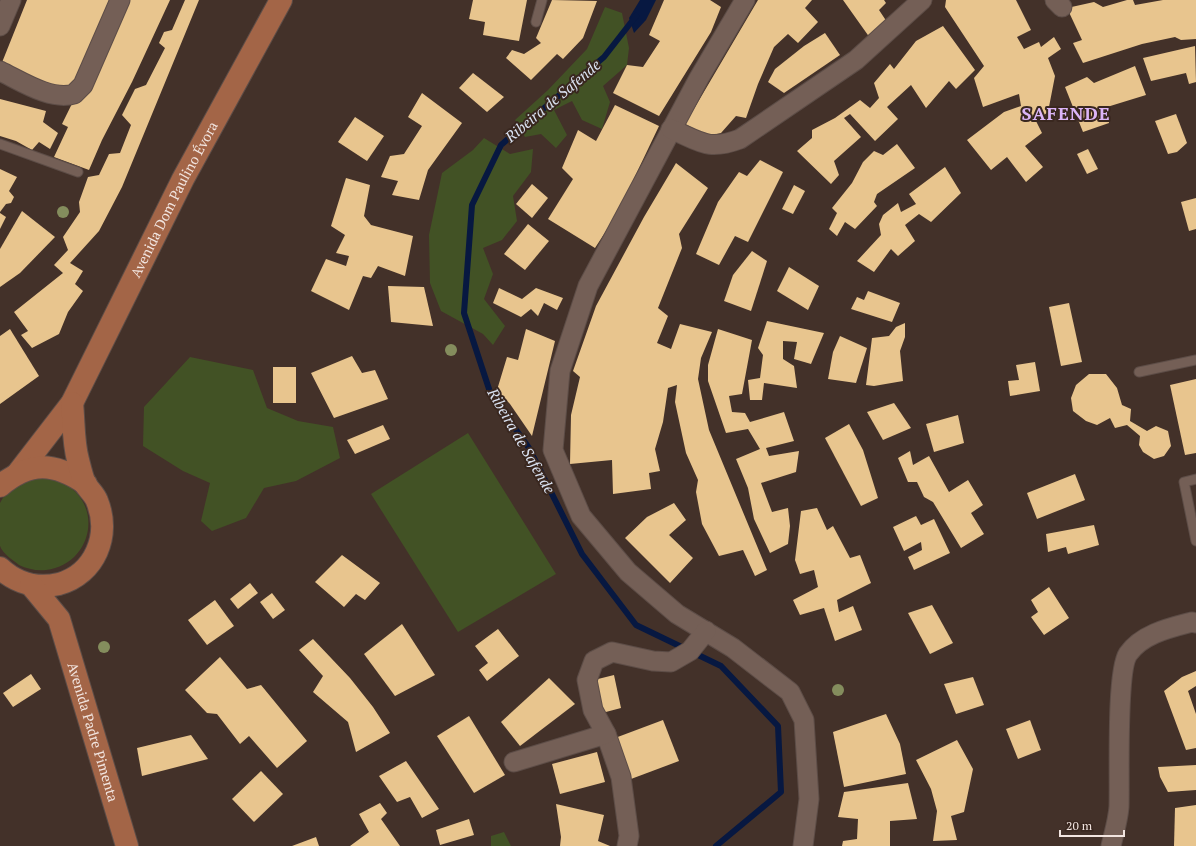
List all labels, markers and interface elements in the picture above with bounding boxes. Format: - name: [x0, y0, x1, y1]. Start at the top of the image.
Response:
- water label: Ribeira de Safende: [500, 54, 604, 147]
- district label: SAFENDE: [1021, 101, 1111, 125]
- street label: Avenida Dom Paulino Évora: [126, 118, 222, 281]
- water label: Ribeira de Safende: [483, 383, 560, 497]
- street label: Avenida Padre Pimenta: [63, 660, 123, 804]
- scale bar: [1060, 812, 1124, 838]
- text: 20 m: [1066, 818, 1093, 833]

